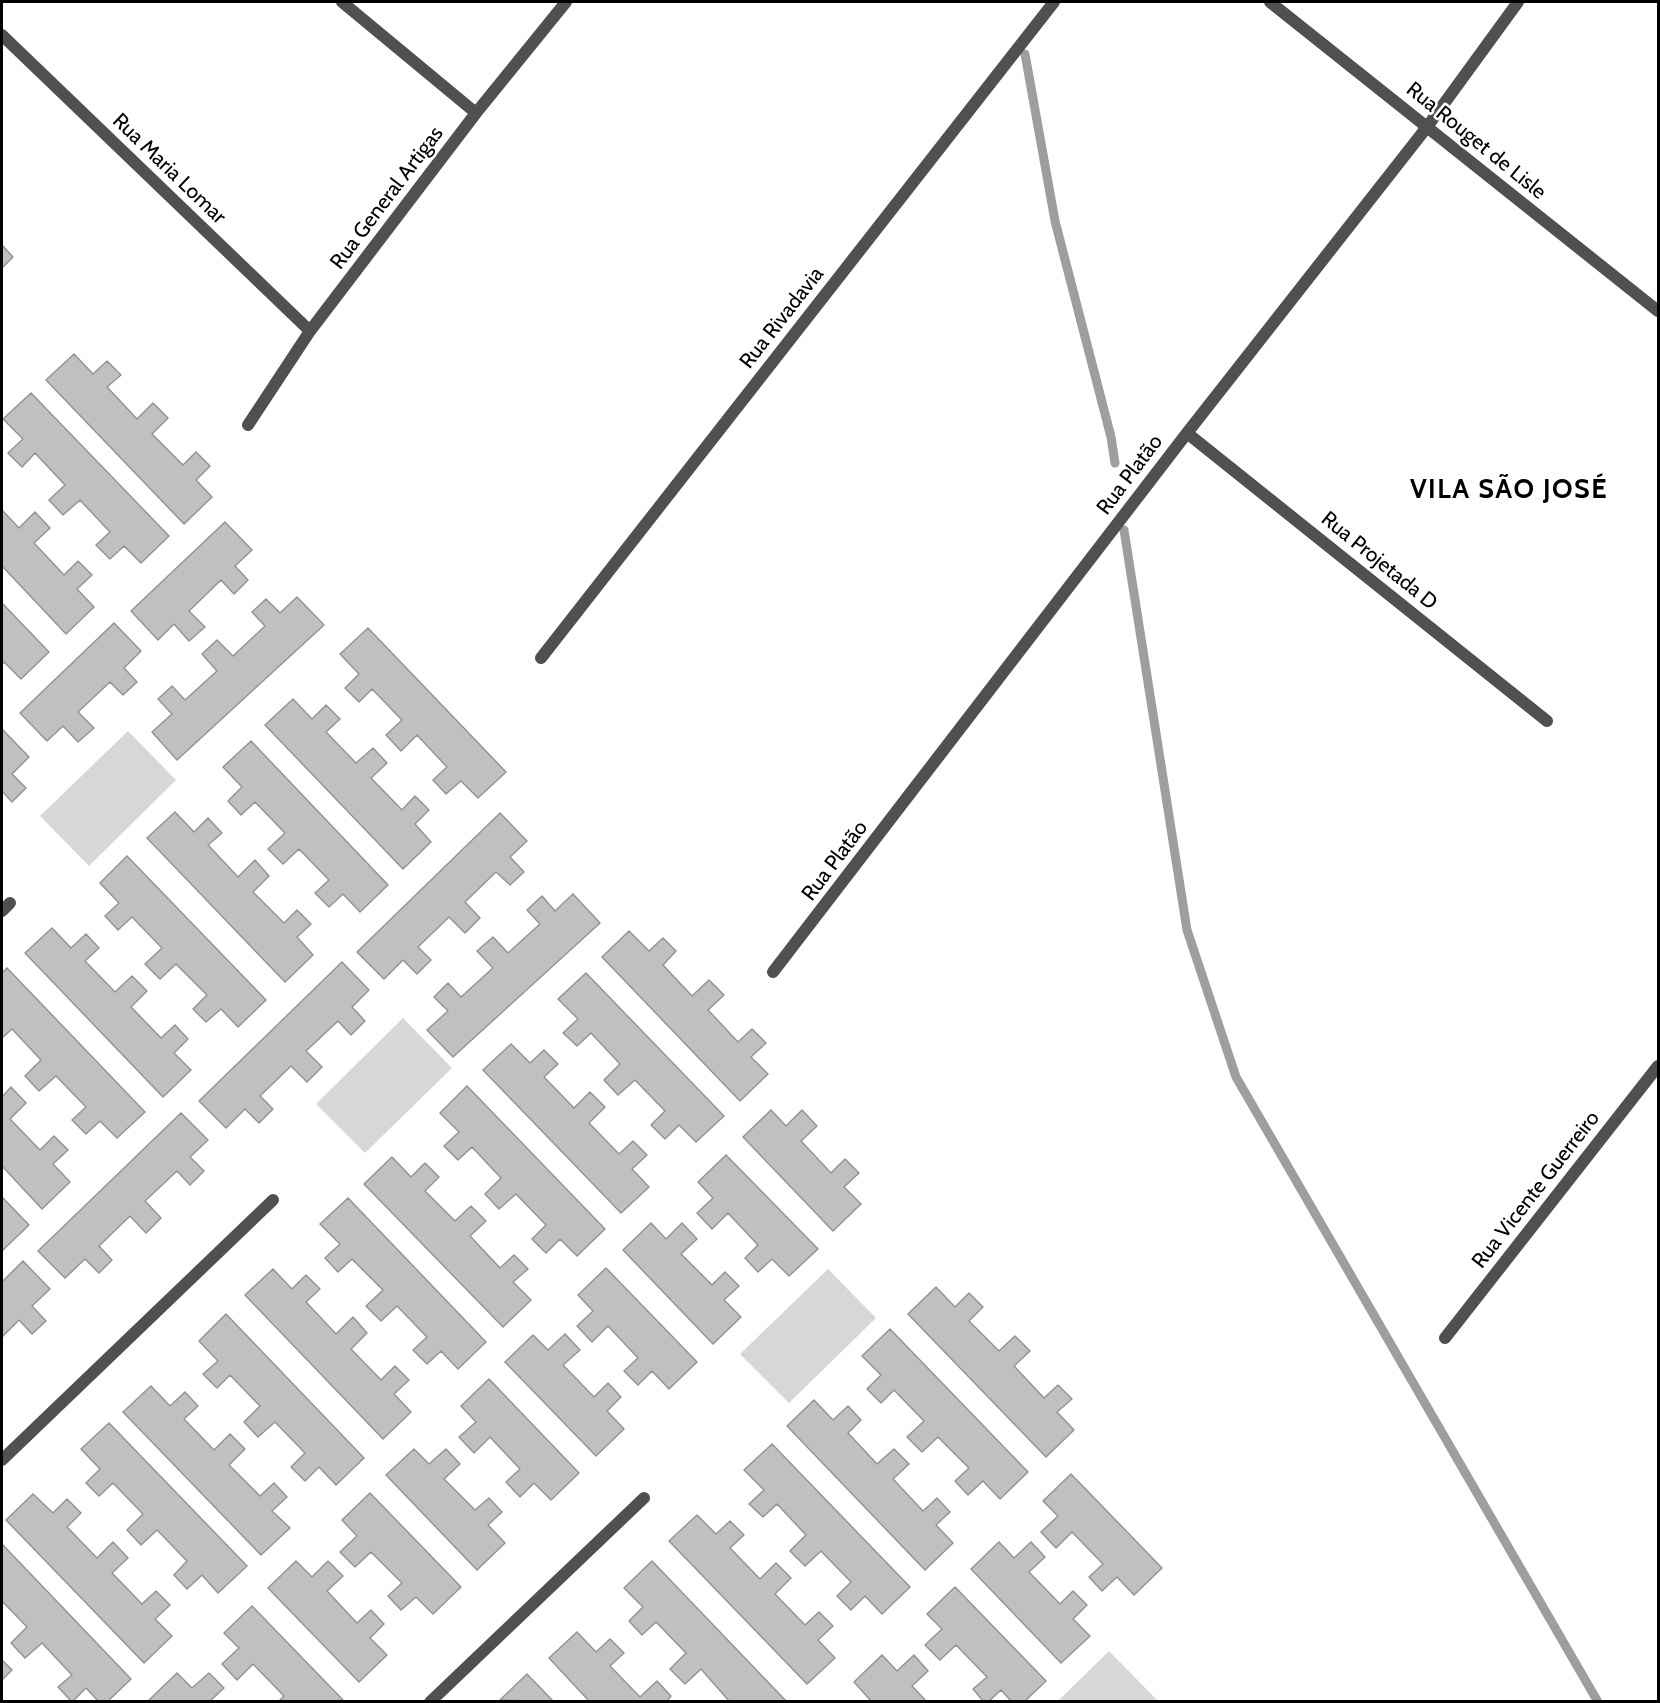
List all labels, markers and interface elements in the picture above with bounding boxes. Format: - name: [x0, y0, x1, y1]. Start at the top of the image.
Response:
- street label: Rua Rouget de Lisle: [1401, 77, 1551, 205]
- street label: Rua Maria Lomar: [107, 108, 231, 230]
- street label: Rua General Artigas: [325, 122, 449, 274]
- street label: Rua Rivadavia: [735, 262, 829, 374]
- street label: Rua Platão: [1092, 430, 1168, 520]
- district label: VILA SÃO JOSÉ: [1410, 474, 1608, 506]
- street label: Rua Projetada D: [1316, 507, 1442, 615]
- street label: Rua Platão: [797, 816, 873, 906]
- street label: Rua Vicente Guerreiro: [1467, 1106, 1605, 1274]

